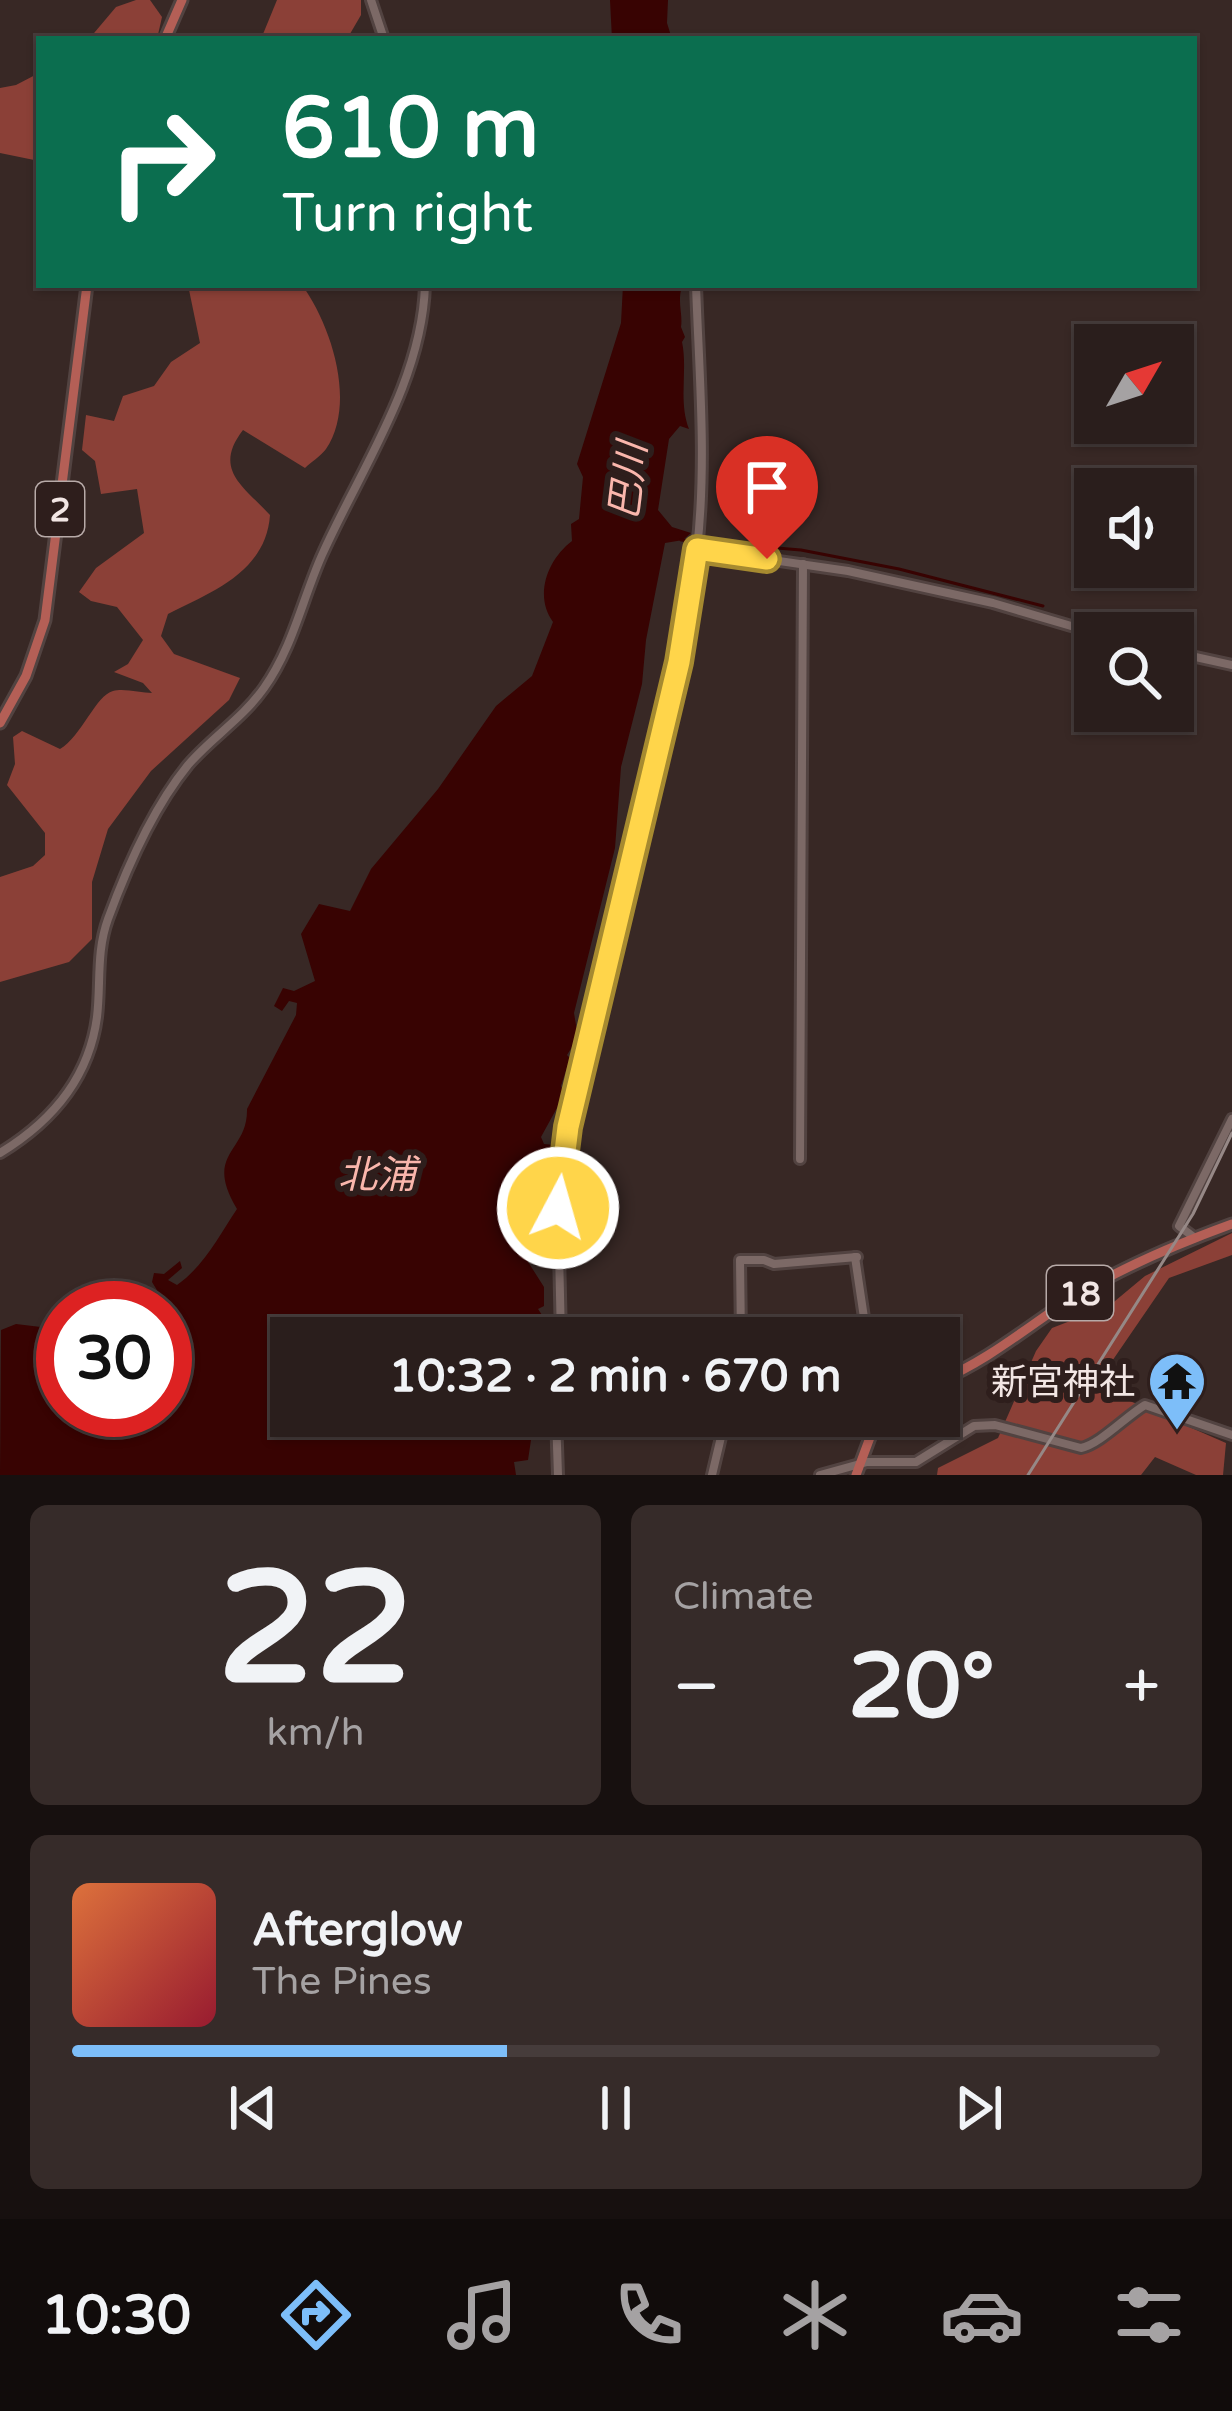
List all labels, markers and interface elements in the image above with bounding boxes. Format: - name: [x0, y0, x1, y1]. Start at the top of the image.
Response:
- text: 610 m: [282, 79, 539, 180]
- icon: right: [84, 84, 240, 240]
- text: Turn right: [282, 181, 533, 246]
- north arrow: [1074, 324, 1194, 444]
- map controls: [1074, 324, 1194, 732]
- water label: 巴川: [600, 436, 657, 523]
- pin: [716, 436, 818, 559]
- icon: arrive: [734, 454, 800, 520]
- button: sound: [1074, 468, 1194, 588]
- road number: 2: [36, 482, 84, 536]
- button: search: [1074, 612, 1194, 732]
- position arrow: [495, 1145, 621, 1271]
- water label: 北浦: [338, 1152, 422, 1199]
- road number: 18: [1047, 1266, 1113, 1320]
- speed limit sign: 30: [36, 1281, 192, 1437]
- text: 10:32 · 2 min · 670 m: [389, 1350, 841, 1404]
- temple icon: 新宮神社: [1146, 1350, 1208, 1432]
- place label: 新宮神社: [991, 1361, 1135, 1404]
- text: 22: [218, 1537, 413, 1725]
- text: Climate: [673, 1573, 813, 1620]
- text: 20°: [848, 1633, 995, 1742]
- text: −: [673, 1647, 720, 1727]
- text: +: [1123, 1647, 1160, 1727]
- text: km/h: [266, 1709, 365, 1756]
- text: Afterglow: [252, 1904, 463, 1958]
- text: The Pines: [252, 1958, 432, 2005]
- icon: previous: [220, 2075, 286, 2141]
- icon: pause: [583, 2075, 649, 2141]
- icon: next: [946, 2075, 1012, 2141]
- icon: directions: [274, 2273, 358, 2357]
- icon: music: [440, 2273, 524, 2357]
- icon: phone: [607, 2273, 691, 2357]
- icon: climate: [773, 2273, 857, 2357]
- icon: car: [940, 2273, 1024, 2357]
- icon: filters: [1107, 2273, 1191, 2357]
- text: 10:30: [41, 2283, 191, 2348]

